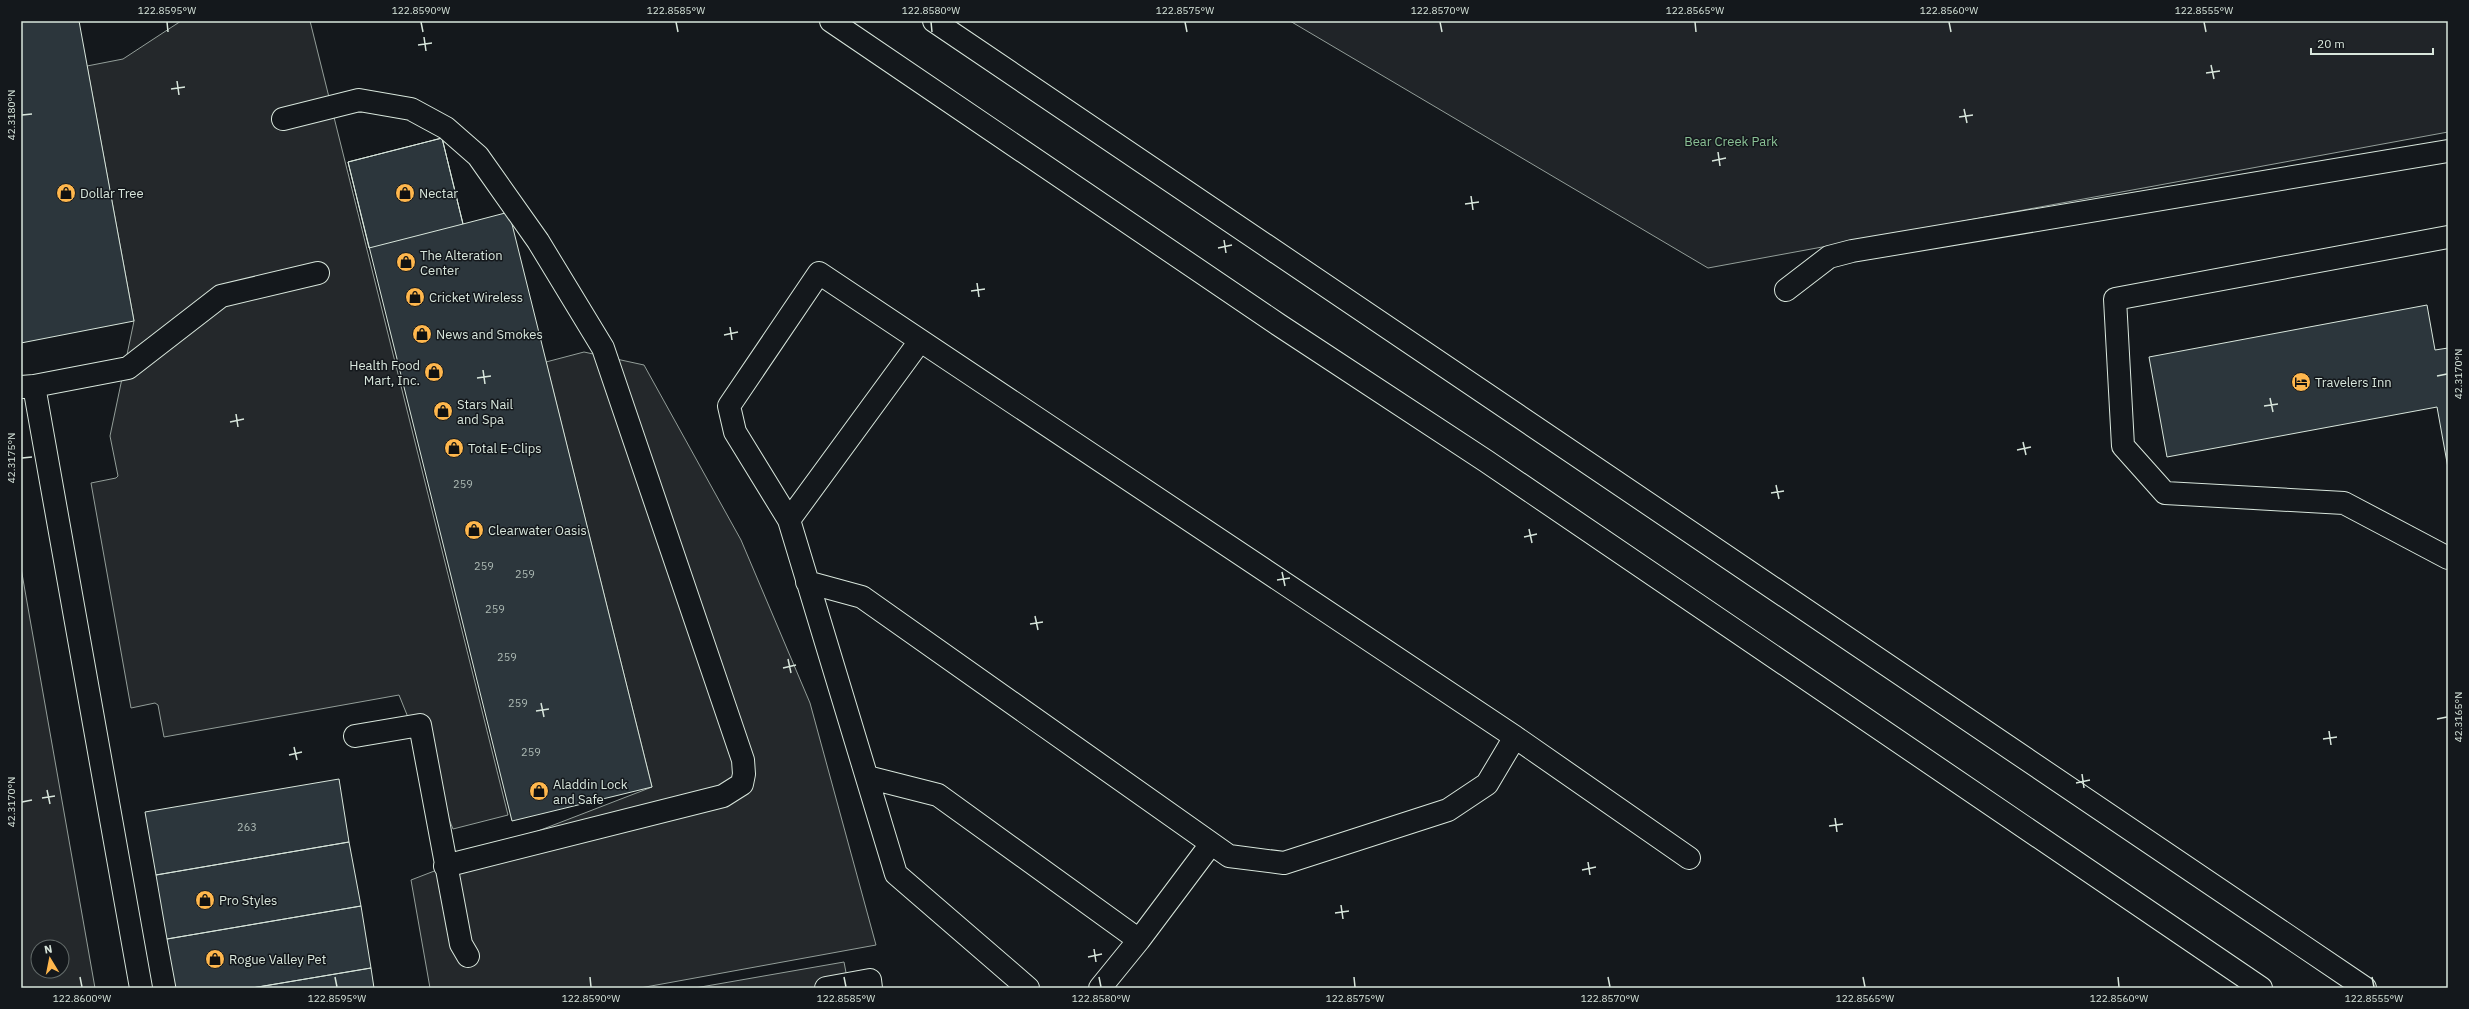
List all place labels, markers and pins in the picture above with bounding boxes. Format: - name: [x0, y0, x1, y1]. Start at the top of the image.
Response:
- shop icon: Dollar Tree: [55, 182, 77, 204]
- shop icon: Nectar: [394, 182, 416, 204]
- place label: Dollar Tree: [80, 185, 144, 202]
- place label: Nectar: [419, 185, 458, 202]
- place label: The Alteration Center: [420, 247, 503, 279]
- shop icon: The Alteration Center: [395, 251, 417, 273]
- shop icon: Cricket Wireless: [404, 286, 426, 308]
- place label: Cricket Wireless: [429, 289, 523, 306]
- shop icon: News and Smokes: [411, 323, 433, 345]
- place label: News and Smokes: [436, 326, 543, 343]
- place label: Health Food Mart, Inc.: [349, 357, 420, 389]
- shop icon: Health Food Mart, Inc.: [423, 361, 445, 383]
- hotel icon: Travelers Inn: [2290, 371, 2312, 393]
- place label: Travelers Inn: [2315, 374, 2392, 391]
- place label: Stars Nail and Spa: [457, 396, 514, 428]
- shop icon: Stars Nail and Spa: [432, 400, 454, 422]
- shop icon: Total E-Clips: [443, 437, 465, 459]
- place label: Total E-Clips: [468, 440, 542, 457]
- shop icon: Clearwater Oasis: [463, 519, 485, 541]
- place label: Clearwater Oasis: [488, 522, 587, 539]
- place label: Aladdin Lock and Safe: [553, 776, 628, 808]
- shop icon: Aladdin Lock and Safe: [528, 780, 550, 802]
- shop icon: Pro Styles: [194, 889, 216, 911]
- place label: Pro Styles: [219, 892, 277, 909]
- shop icon: Rogue Valley Pet: [204, 948, 226, 970]
- place label: Rogue Valley Pet: [229, 951, 326, 968]

